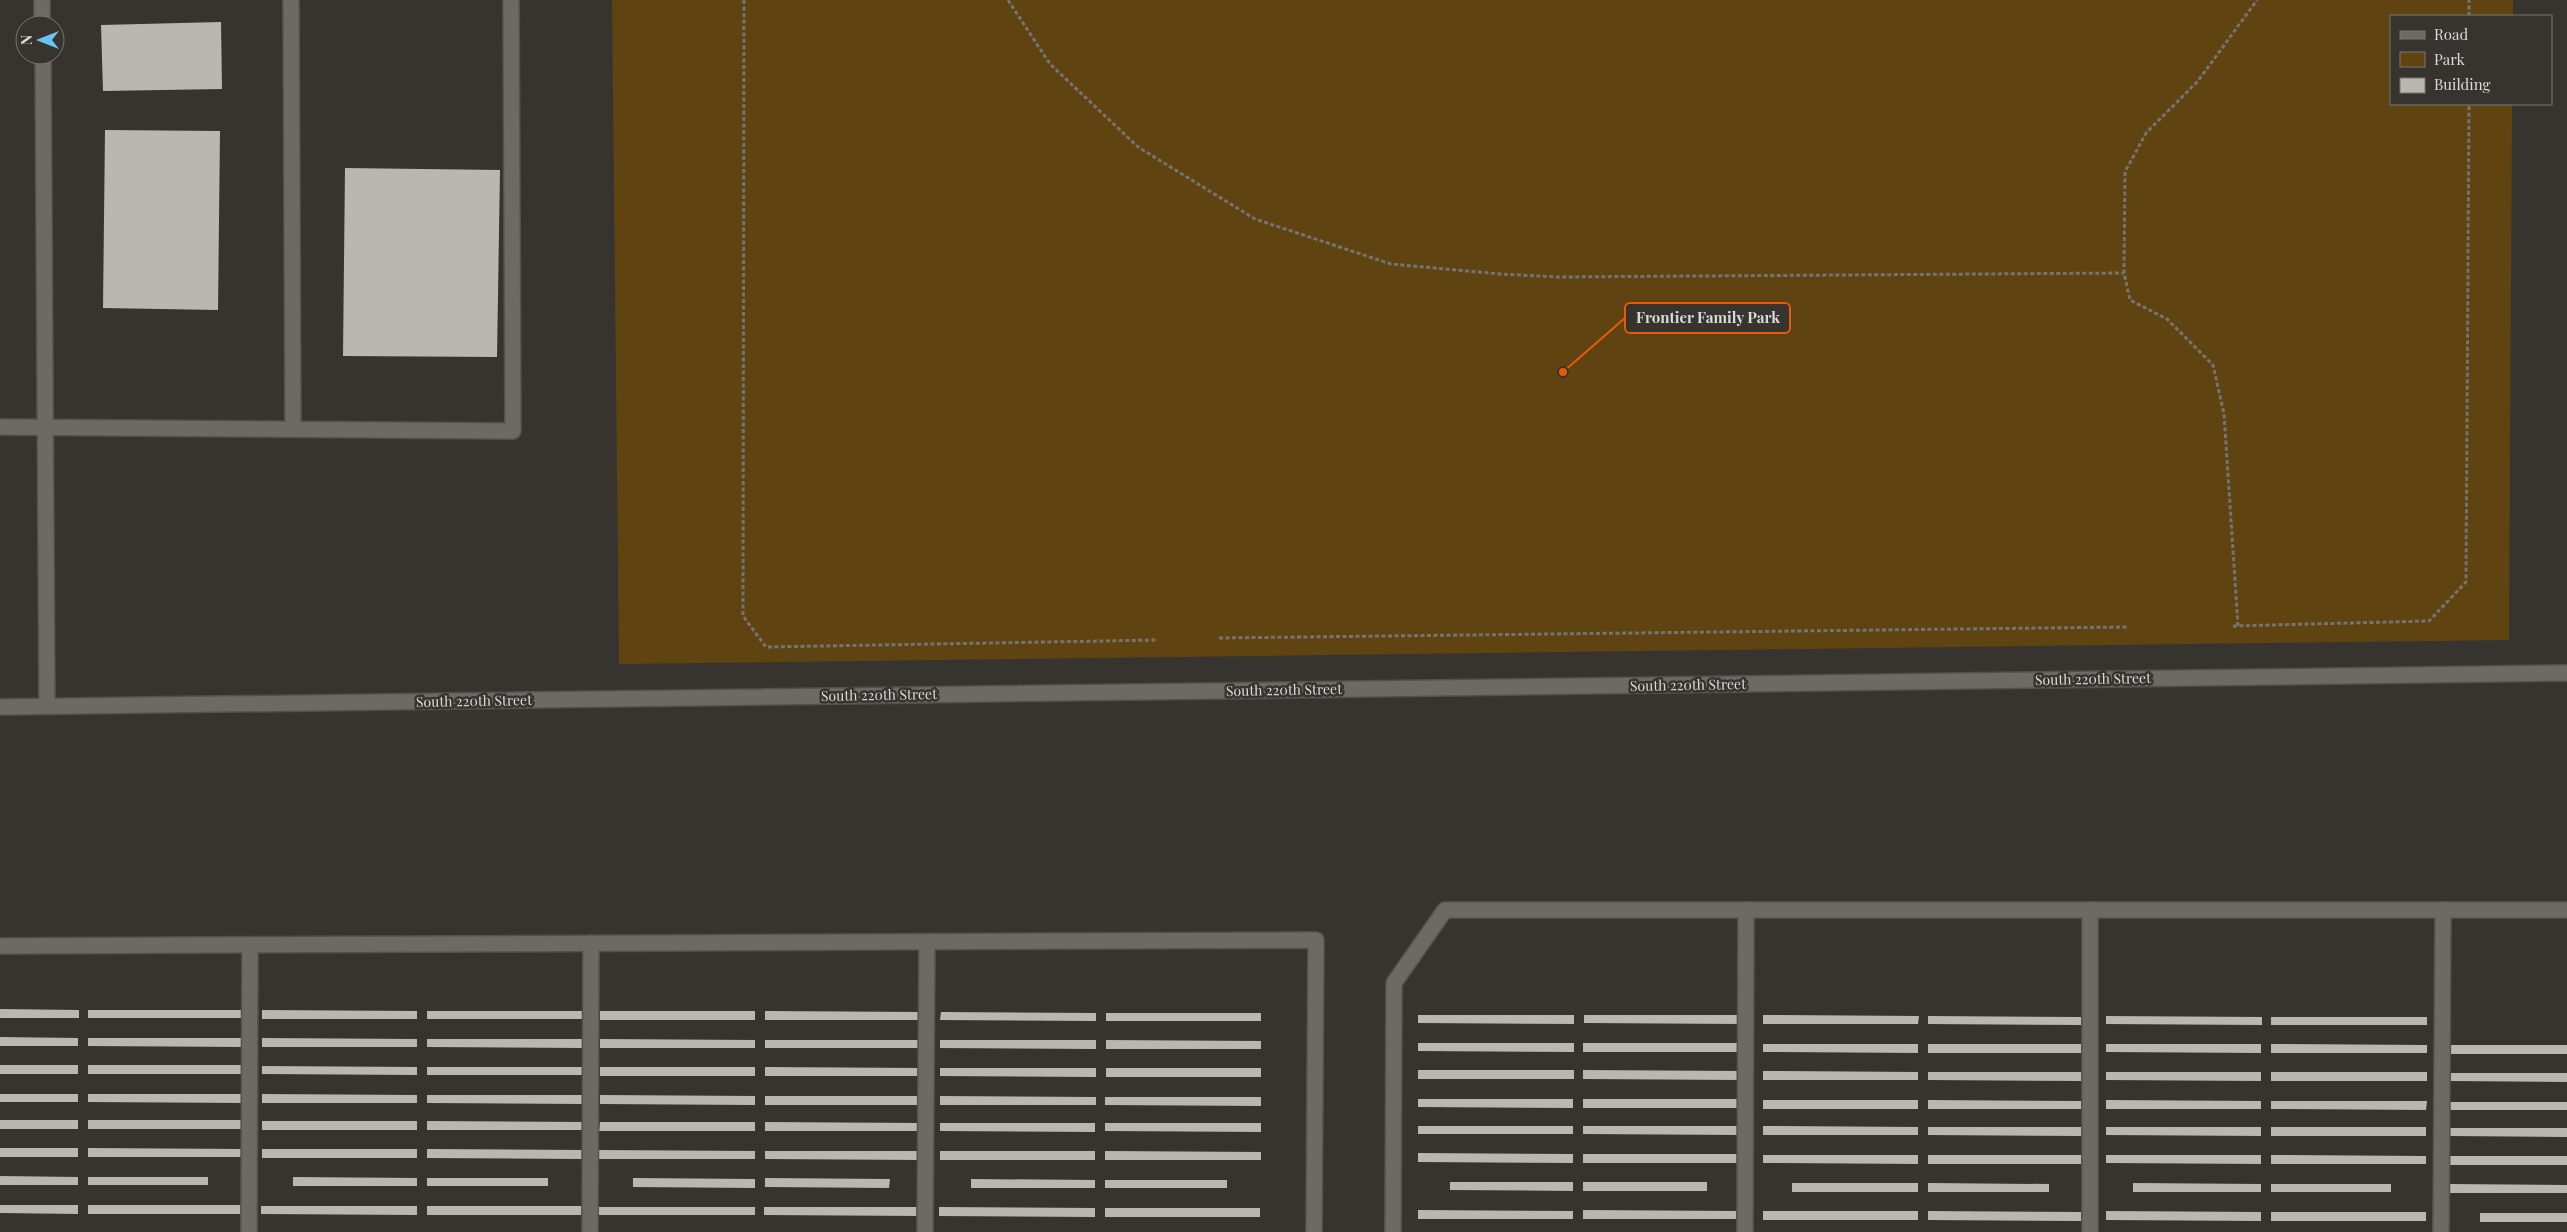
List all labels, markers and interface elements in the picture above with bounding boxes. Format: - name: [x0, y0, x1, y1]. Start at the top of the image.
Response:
- north arrow: [15, 15, 65, 65]
- legend: [2390, 15, 2552, 105]
- text: Road: [2434, 24, 2468, 44]
- text: N: [17, 35, 36, 45]
- text: Park: [2434, 49, 2466, 69]
- text: Building: [2434, 74, 2491, 94]
- callout: Frontier Family Park: [1625, 303, 1790, 333]
- text: Frontier Family Park: [1636, 307, 1780, 327]
- street label: South 220th Street: [2035, 668, 2152, 689]
- street label: South 220th Street: [1630, 674, 1747, 695]
- street label: South 220th Street: [1226, 679, 1343, 700]
- street label: South 220th Street: [821, 684, 938, 705]
- street label: South 220th Street: [416, 690, 533, 711]

